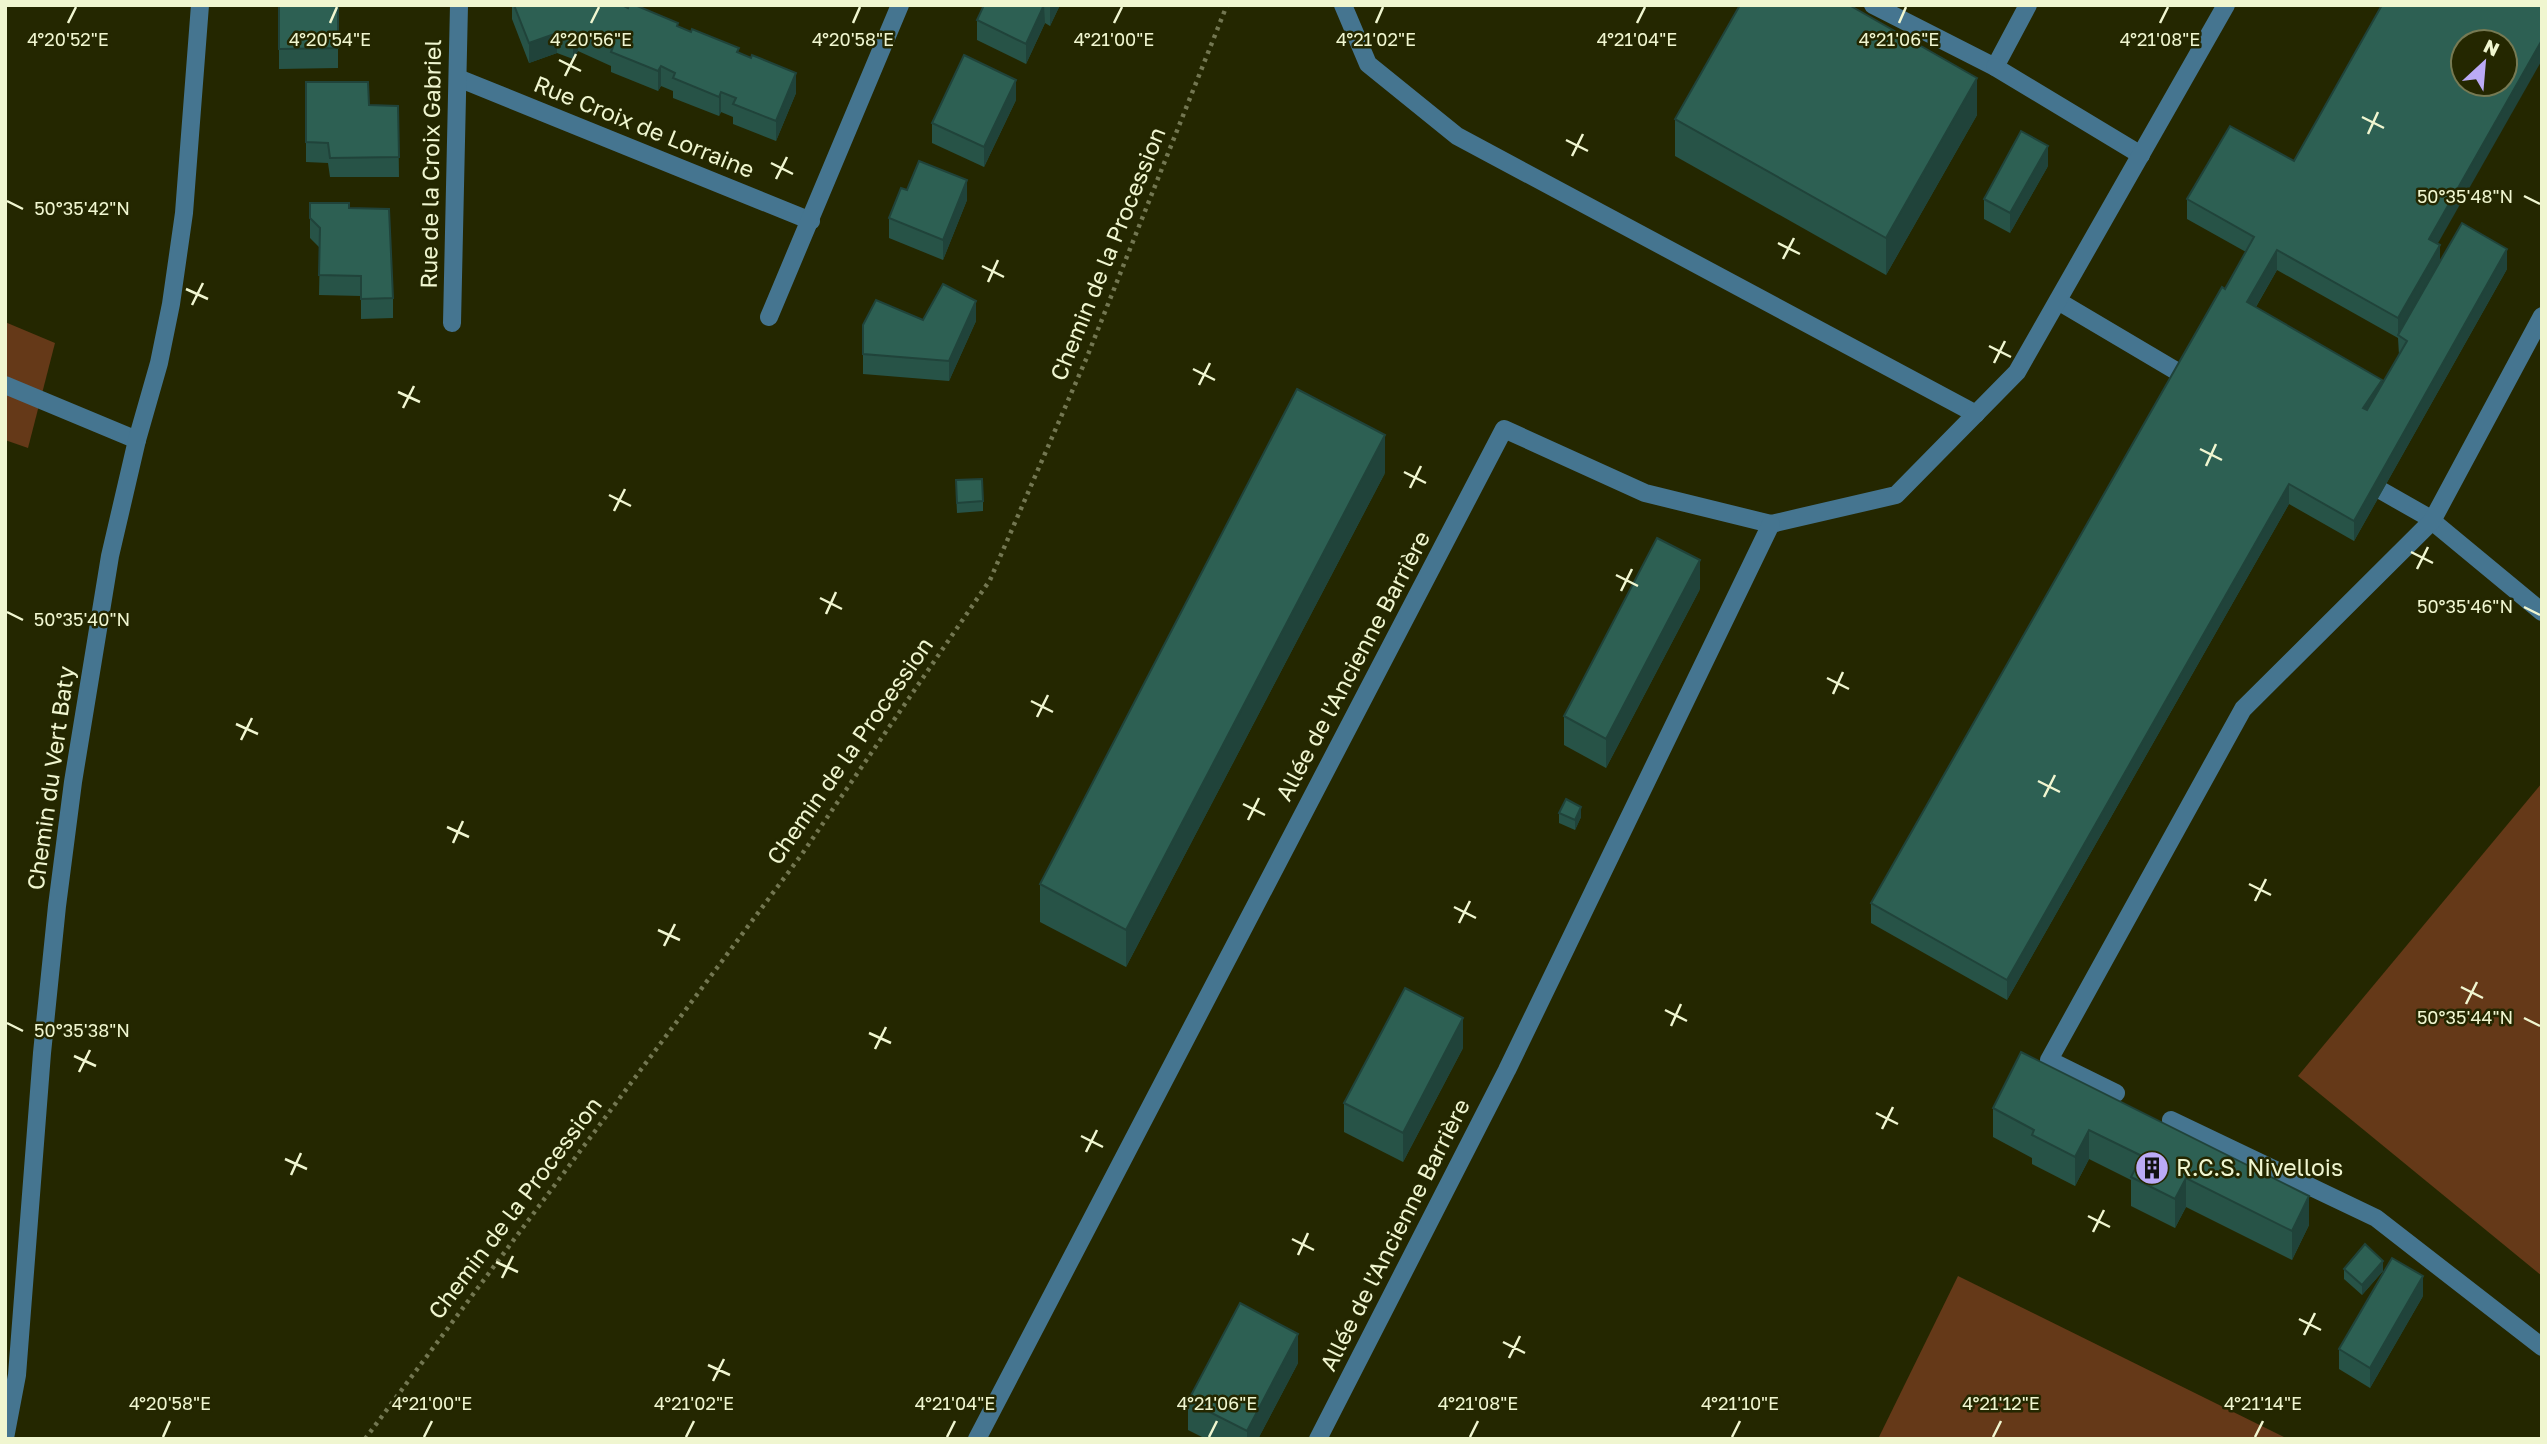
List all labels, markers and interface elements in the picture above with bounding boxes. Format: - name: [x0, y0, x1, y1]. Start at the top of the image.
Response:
- text: 4°20'52"E: [27, 28, 109, 50]
- text: 4°20'54"E: [289, 28, 371, 50]
- text: 4°20'56"E: [550, 28, 632, 50]
- text: 4°20'58"E: [812, 28, 894, 50]
- text: 4°21'00"E: [1074, 28, 1154, 50]
- text: 4°21'02"E: [1336, 28, 1416, 50]
- text: 4°21'04"E: [1597, 28, 1677, 50]
- text: 4°21'06"E: [1859, 28, 1939, 50]
- text: 4°21'08"E: [2120, 28, 2200, 50]
- north arrow: [2449, 28, 2519, 98]
- text: N: [2480, 34, 2503, 61]
- street label: Rue de la Croix Gabriel: [414, 39, 446, 289]
- street label: Rue Croix de Lorraine: [530, 69, 759, 183]
- street label: Chemin de la Procession: [1043, 123, 1171, 384]
- text: 50°35'48"N: [2417, 185, 2513, 207]
- text: 50°35'42"N: [34, 197, 130, 219]
- street label: Allée de l'Ancienne Barrière: [1269, 526, 1435, 805]
- text: 50°35'46"N: [2417, 595, 2513, 617]
- text: 50°35'40"N: [34, 608, 130, 630]
- street label: Chemin de la Procession: [760, 631, 938, 869]
- street label: Chemin du Vert Baty: [20, 664, 80, 892]
- text: 50°35'44"N: [2417, 1006, 2513, 1028]
- text: 50°35'38"N: [34, 1019, 130, 1041]
- street label: Chemin de la Procession: [422, 1091, 607, 1324]
- street label: Allée de l'Ancienne Barrière: [1313, 1094, 1475, 1375]
- building icon: R.C.S. Nivellois: [2133, 1149, 2171, 1187]
- place label: R.C.S. Nivellois: [2176, 1153, 2343, 1181]
- text: 4°20'58"E: [129, 1392, 211, 1414]
- text: 4°21'00"E: [392, 1392, 472, 1414]
- text: 4°21'02"E: [654, 1392, 734, 1414]
- text: 4°21'04"E: [915, 1392, 995, 1414]
- text: 4°21'06"E: [1177, 1392, 1257, 1414]
- text: 4°21'08"E: [1438, 1392, 1518, 1414]
- text: 4°21'10"E: [1701, 1392, 1779, 1414]
- text: 4°21'12"E: [1962, 1392, 2040, 1414]
- text: 4°21'14"E: [2224, 1392, 2302, 1414]

